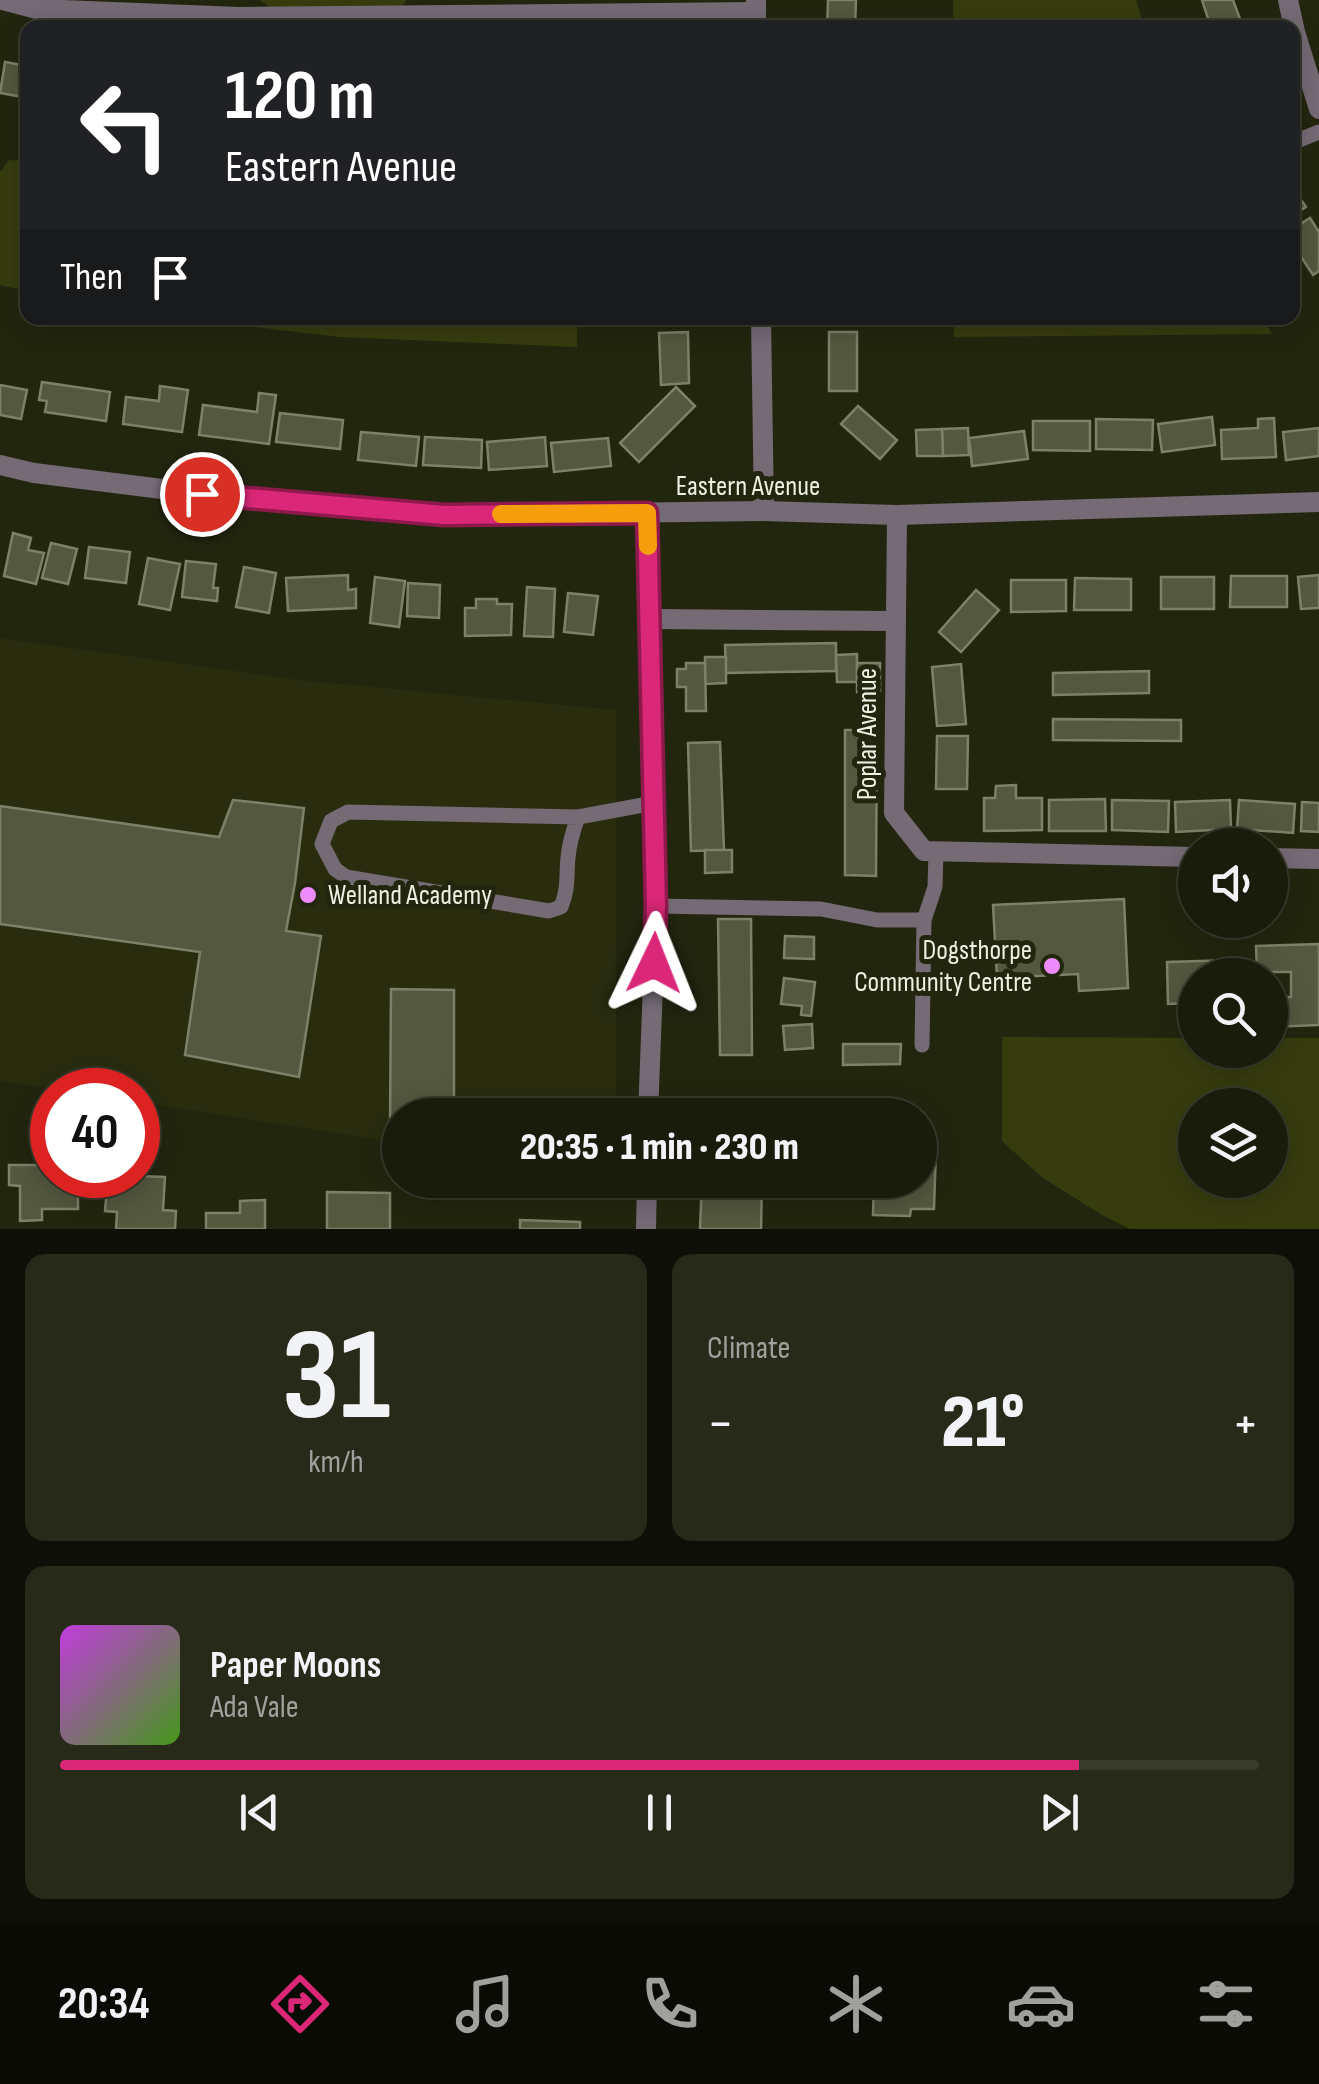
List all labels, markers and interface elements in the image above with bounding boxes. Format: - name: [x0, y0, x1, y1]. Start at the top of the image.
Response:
- text: 120 m: [225, 55, 375, 139]
- icon: left: [60, 60, 190, 190]
- text: Eastern Avenue: [225, 140, 457, 195]
- icon: arrive: [143, 250, 198, 305]
- text: Then: [60, 255, 123, 300]
- pin: [160, 452, 245, 537]
- icon: arrive: [175, 467, 230, 522]
- street label: Eastern Avenue: [676, 470, 820, 503]
- street label: Poplar Avenue: [851, 668, 884, 800]
- map controls: [1178, 828, 1288, 1198]
- button: sound: [1178, 828, 1288, 938]
- place label: Welland Academy: [328, 879, 492, 912]
- marker: Welland Academy: [297, 884, 319, 906]
- position arrow: [602, 911, 706, 1015]
- place label: Dogsthorpe Community Centre: [854, 934, 1032, 999]
- marker: Dogsthorpe Community Centre: [1041, 955, 1063, 977]
- button: search: [1178, 958, 1288, 1068]
- speed limit sign: 40: [30, 1068, 160, 1198]
- button: layers: [1178, 1088, 1288, 1198]
- text: 20:35 · 1 min · 230 m: [520, 1125, 799, 1170]
- text: 31: [281, 1300, 391, 1456]
- text: Climate: [707, 1329, 790, 1368]
- text: 21°: [941, 1378, 1025, 1469]
- text: −: [707, 1391, 734, 1458]
- text: +: [1232, 1391, 1259, 1458]
- text: km/h: [308, 1443, 364, 1482]
- text: Paper Moons: [210, 1643, 381, 1688]
- text: Ada Vale: [210, 1688, 299, 1727]
- icon: previous: [232, 1785, 287, 1840]
- icon: pause: [632, 1785, 687, 1840]
- icon: next: [1032, 1785, 1087, 1840]
- icon: directions: [265, 1969, 335, 2039]
- icon: music: [450, 1969, 520, 2039]
- icon: phone: [635, 1969, 705, 2039]
- icon: climate: [821, 1969, 891, 2039]
- icon: car: [1006, 1969, 1076, 2039]
- icon: filters: [1191, 1969, 1261, 2039]
- text: 20:34: [58, 1977, 149, 2032]

